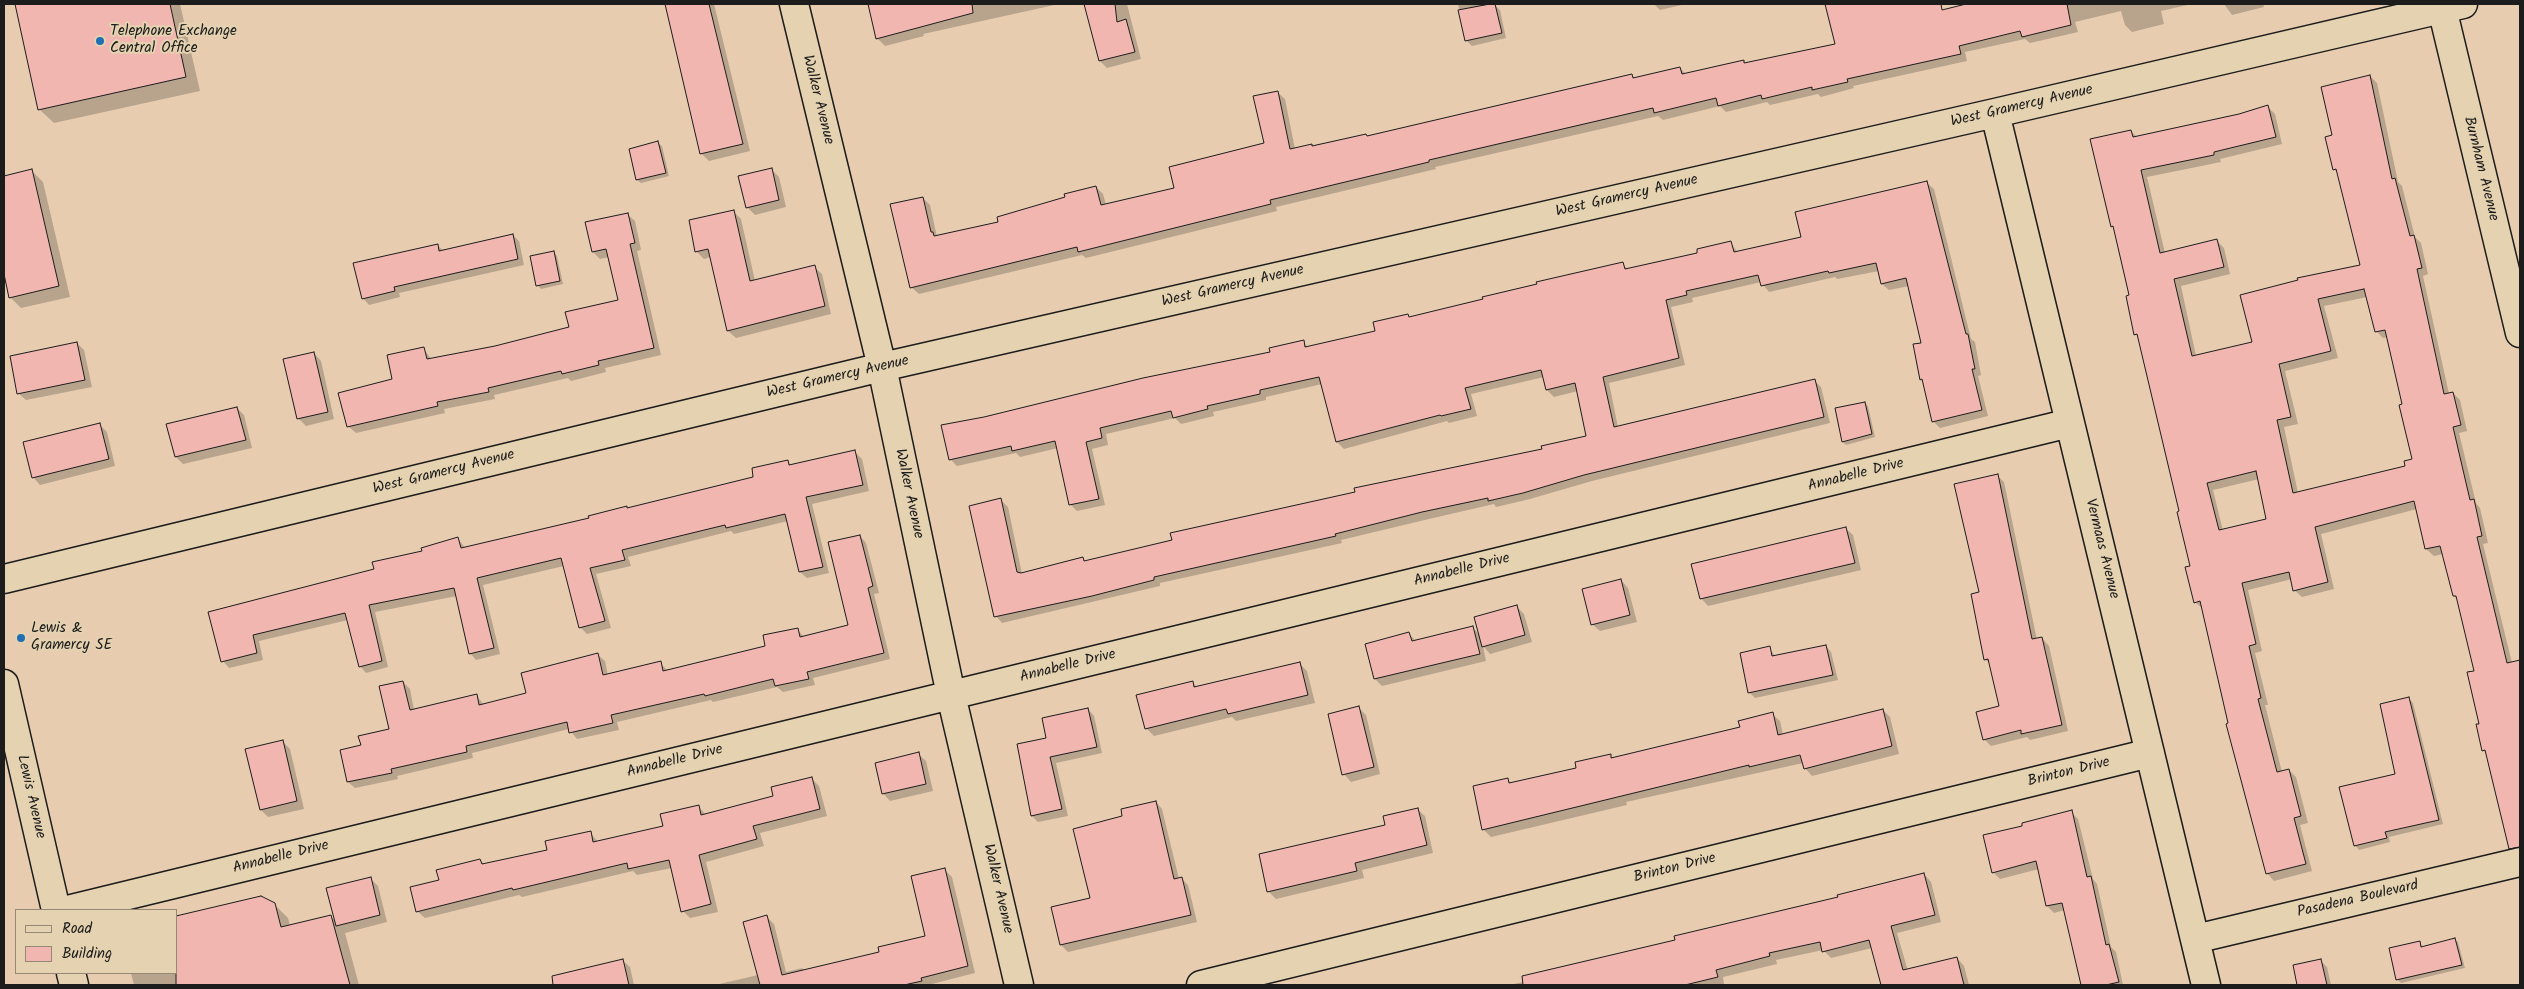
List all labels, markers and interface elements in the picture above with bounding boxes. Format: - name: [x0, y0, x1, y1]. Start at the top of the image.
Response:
- place label: Telephone Exchange Central Office: [110, 23, 237, 58]
- marker: Telephone Exchange Central Office: [94, 35, 106, 47]
- street label: Walker Avenue: [797, 53, 837, 147]
- street label: West Gramercy Avenue: [1949, 82, 2095, 132]
- street label: Burnham Avenue: [2458, 115, 2502, 223]
- street label: West Gramercy Avenue: [1554, 172, 1700, 222]
- street label: West Gramercy Avenue: [1160, 262, 1306, 312]
- street label: West Gramercy Avenue: [765, 353, 911, 403]
- street label: West Gramercy Avenue: [371, 447, 517, 499]
- street label: Walker Avenue: [890, 447, 926, 541]
- street label: Annabelle Drive: [1806, 455, 1906, 497]
- street label: Vermaas Avenue: [2080, 497, 2122, 601]
- street label: Annabelle Drive: [1412, 550, 1512, 592]
- place label: Lewis & Gramercy SE: [31, 620, 112, 655]
- marker: Lewis & Gramercy SE: [15, 632, 27, 644]
- street label: Annabelle Drive: [1018, 646, 1118, 688]
- street label: Annabelle Drive: [625, 741, 725, 783]
- street label: Lewis Avenue: [12, 753, 48, 841]
- street label: Brinton Drive: [2026, 754, 2112, 792]
- street label: Annabelle Drive: [231, 837, 331, 879]
- street label: Walker Avenue: [978, 842, 1016, 936]
- street label: Brinton Drive: [1632, 850, 1718, 888]
- street label: Pasadena Boulevard: [2296, 877, 2420, 923]
- legend: [15, 909, 178, 974]
- text: Road: [62, 917, 92, 941]
- text: Building: [62, 942, 112, 966]

